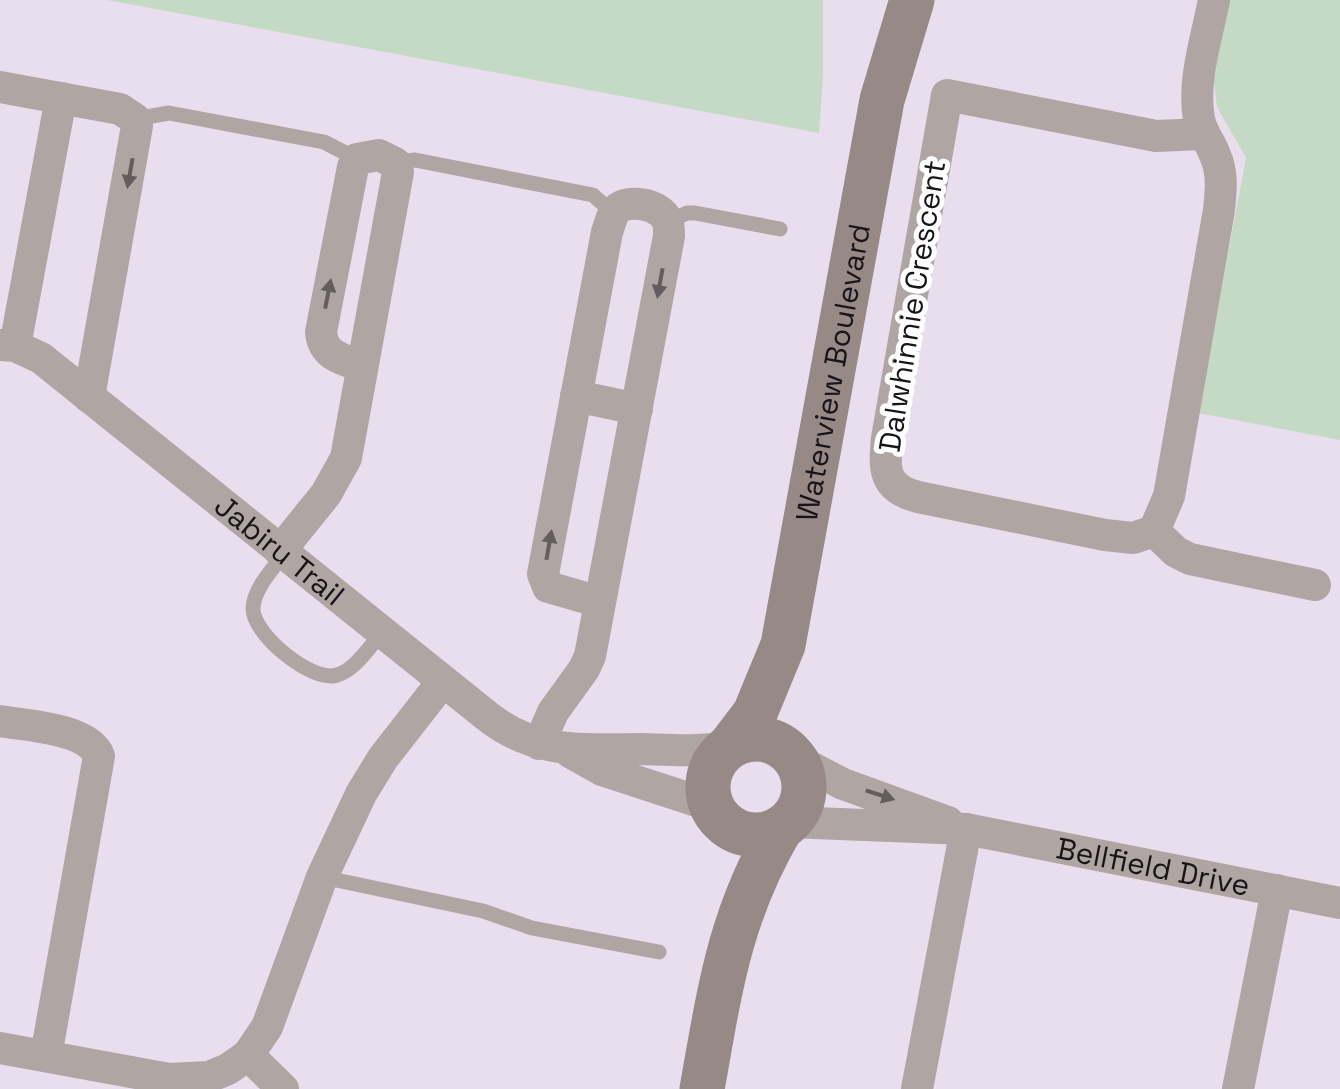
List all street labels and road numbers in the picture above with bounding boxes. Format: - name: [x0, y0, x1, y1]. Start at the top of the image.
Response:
- street label: Dalwhinnie Crescent: [870, 157, 954, 455]
- street label: Waterview Boulevard: [786, 220, 879, 524]
- street label: Jabiru Trail: [207, 486, 353, 614]
- street label: Bellfield Drive: [1053, 828, 1253, 904]

